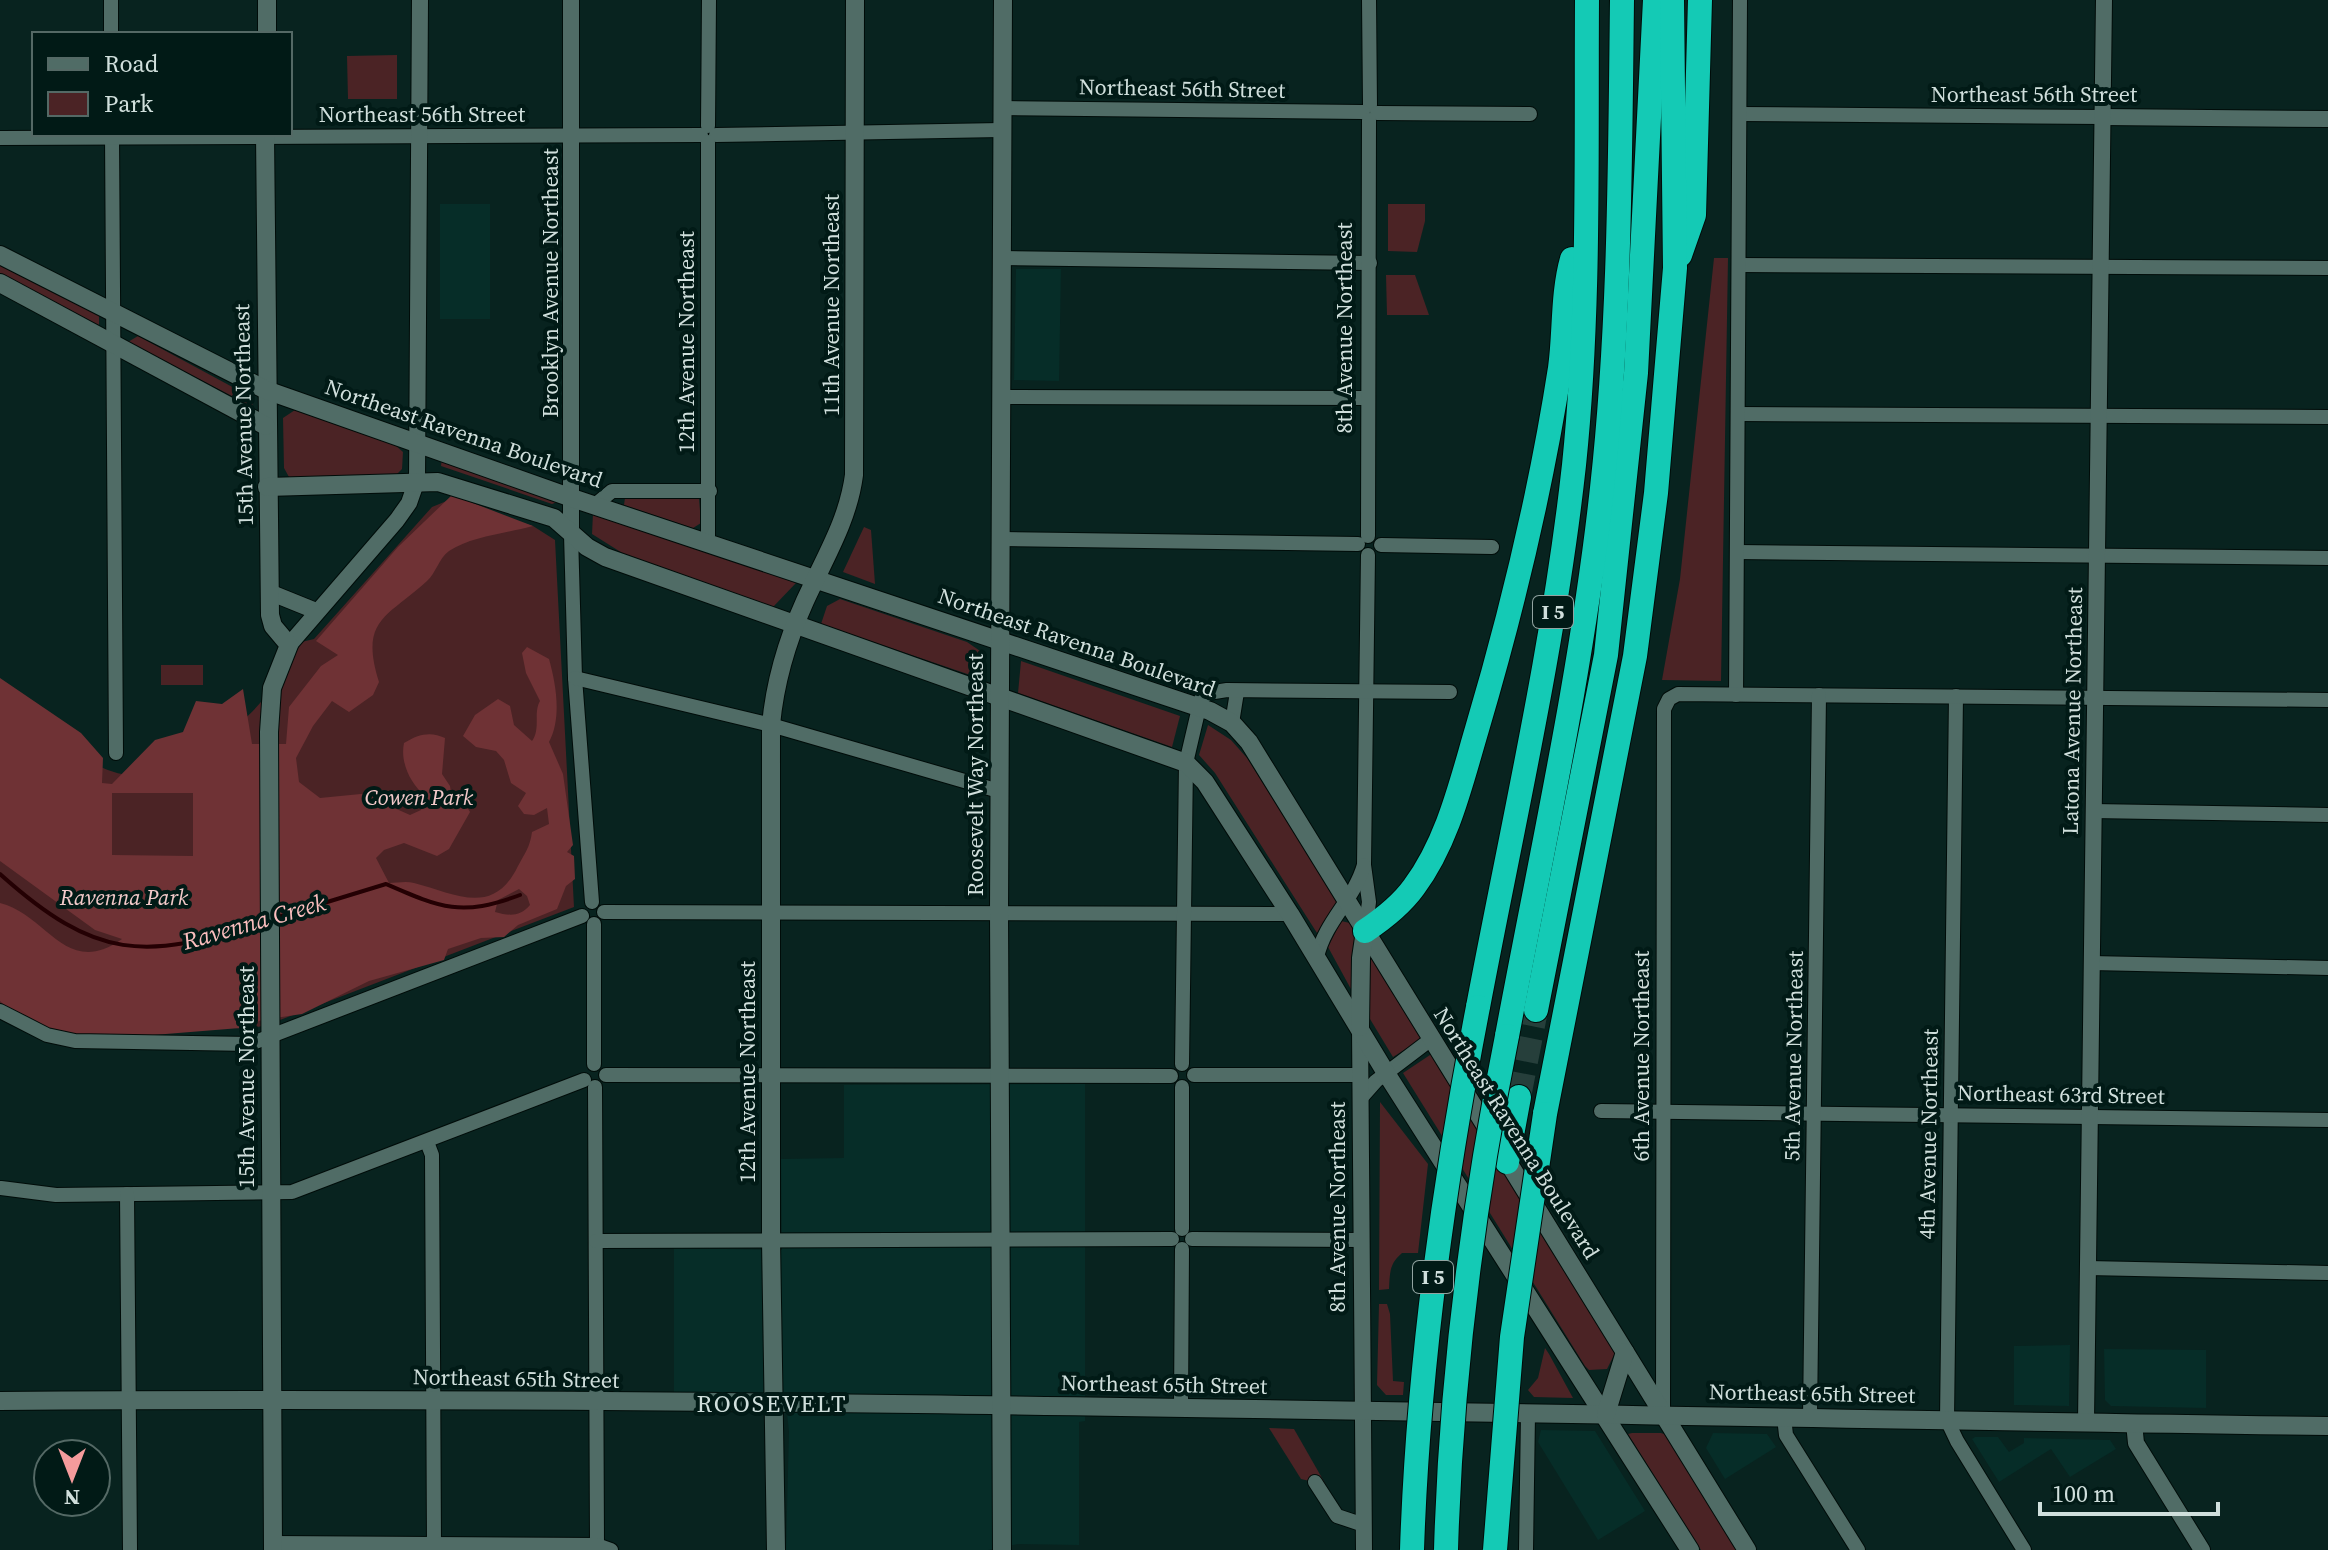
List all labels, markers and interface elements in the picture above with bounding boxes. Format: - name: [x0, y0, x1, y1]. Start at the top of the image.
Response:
- legend: [32, 32, 292, 136]
- text: Road: [104, 47, 159, 80]
- street label: Northeast 56th Street: [1079, 71, 1286, 105]
- street label: Northeast 56th Street: [1931, 79, 2138, 109]
- text: Park: [104, 87, 154, 120]
- street label: Northeast 56th Street: [319, 99, 526, 129]
- street label: Brooklyn Avenue Northeast: [535, 148, 565, 418]
- street label: 11th Avenue Northeast: [816, 193, 846, 416]
- street label: 8th Avenue Northeast: [1329, 222, 1359, 433]
- street label: 12th Avenue Northeast: [671, 230, 701, 453]
- street label: 15th Avenue Northeast: [226, 303, 260, 526]
- street label: Northeast Ravenna Boulevard: [321, 371, 607, 495]
- street label: Northeast Ravenna Boulevard: [934, 580, 1220, 704]
- street label: Latona Avenue Northeast: [2055, 586, 2089, 835]
- road number: I 5: [1533, 596, 1573, 628]
- street label: Roosevelt Way Northeast: [960, 653, 990, 896]
- park label: Cowen Park: [365, 782, 474, 812]
- park label: Ravenna Park: [59, 882, 189, 912]
- water label: Ravenna Creek: [177, 885, 330, 958]
- street label: 5th Avenue Northeast: [1776, 949, 1810, 1162]
- street label: 6th Avenue Northeast: [1626, 950, 1656, 1161]
- street label: 12th Avenue Northeast: [732, 960, 762, 1183]
- street label: 15th Avenue Northeast: [231, 965, 261, 1188]
- street label: Northeast Ravenna Boulevard: [1427, 1001, 1607, 1265]
- street label: 4th Avenue Northeast: [1911, 1027, 1945, 1240]
- street label: Northeast 63rd Street: [1957, 1077, 2166, 1111]
- street label: 8th Avenue Northeast: [1322, 1101, 1352, 1312]
- road number: I 5: [1413, 1261, 1453, 1293]
- street label: Northeast 65th Street: [413, 1361, 620, 1395]
- street label: Northeast 65th Street: [1061, 1367, 1268, 1401]
- street label: Northeast 65th Street: [1709, 1376, 1916, 1410]
- district label: ROOSEVELT: [696, 1387, 848, 1420]
- north arrow: [32, 1438, 112, 1518]
- scale bar: [2040, 1466, 2218, 1516]
- text: 100 m: [2052, 1477, 2115, 1510]
- text: N: [64, 1483, 80, 1513]

